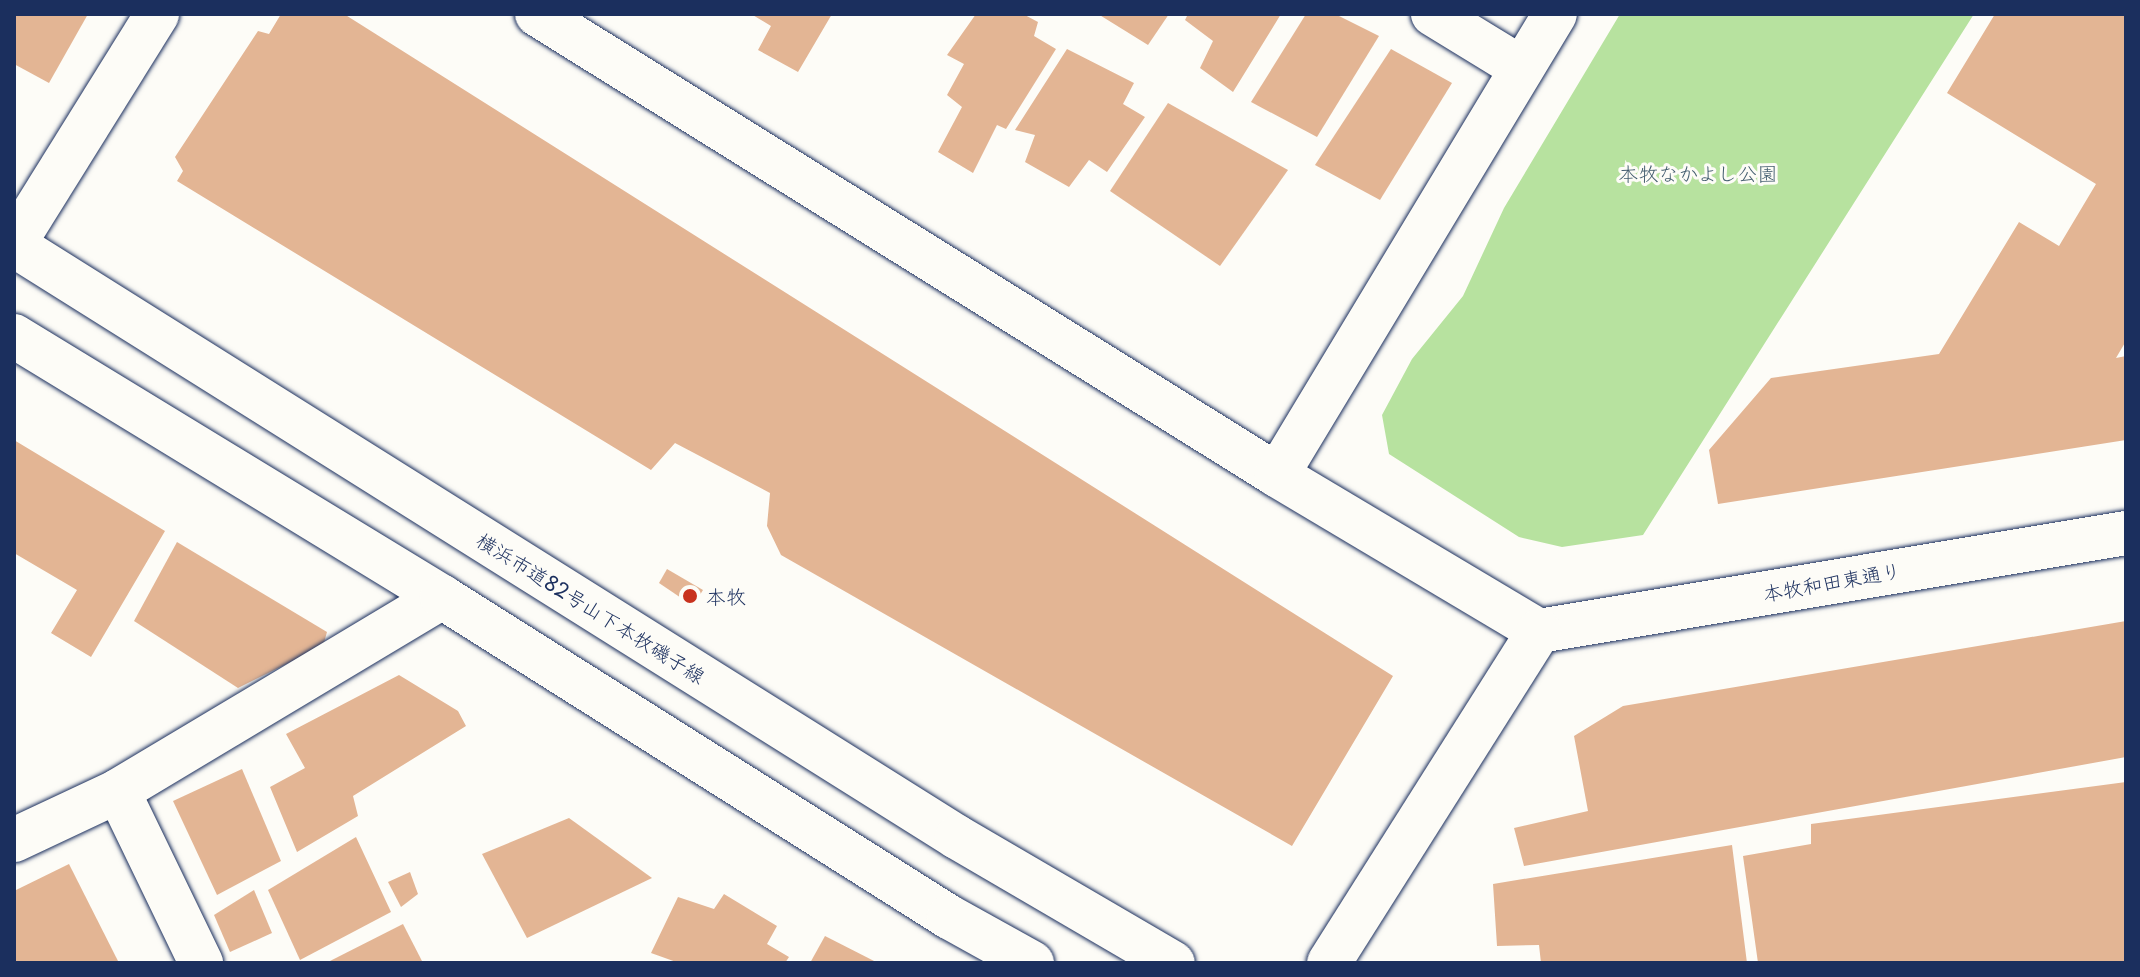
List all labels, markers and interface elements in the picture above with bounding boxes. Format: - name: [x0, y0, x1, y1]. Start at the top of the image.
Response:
- park label: 本牧なかよし公園: [1618, 161, 1778, 185]
- street label: 横浜市道82号山下本牧磯子線: [472, 528, 710, 688]
- street label: 本牧和田東通り: [1761, 558, 1903, 606]
- place label: 本牧: [706, 584, 746, 608]
- marker: 本牧: [681, 587, 699, 605]

